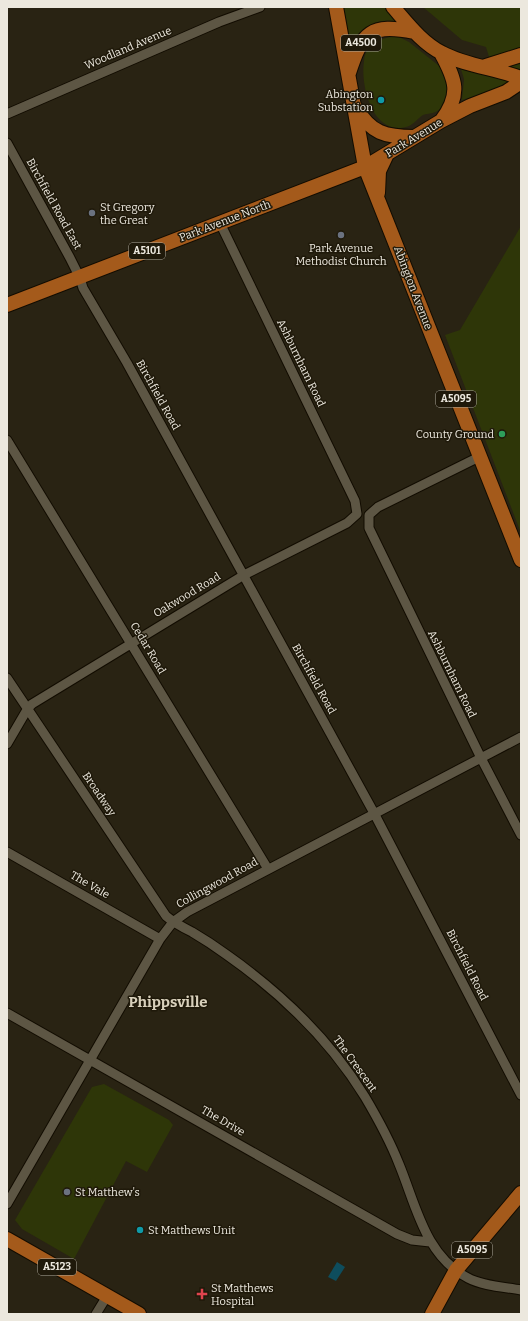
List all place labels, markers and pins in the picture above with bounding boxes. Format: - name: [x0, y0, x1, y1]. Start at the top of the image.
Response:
- place label: Abington Substation: [318, 88, 373, 114]
- marker: Abington Substation: [376, 95, 386, 105]
- place label: St Gregory the Great: [100, 201, 155, 227]
- marker: St Gregory the Great: [87, 208, 97, 218]
- marker: Park Avenue Methodist Church: [336, 230, 346, 240]
- place label: Park Avenue Methodist Church: [295, 242, 387, 268]
- place label: County Ground: [416, 428, 494, 441]
- marker: County Ground: [497, 429, 507, 439]
- place label: St Matthew's: [75, 1186, 140, 1199]
- marker: St Matthew's: [62, 1187, 72, 1197]
- place label: St Matthews Unit: [148, 1224, 235, 1237]
- marker: St Matthews Unit: [135, 1225, 145, 1235]
- place label: St Matthews Hospital: [211, 1282, 274, 1308]
- marker: St Matthews Hospital: [196, 1288, 208, 1300]

